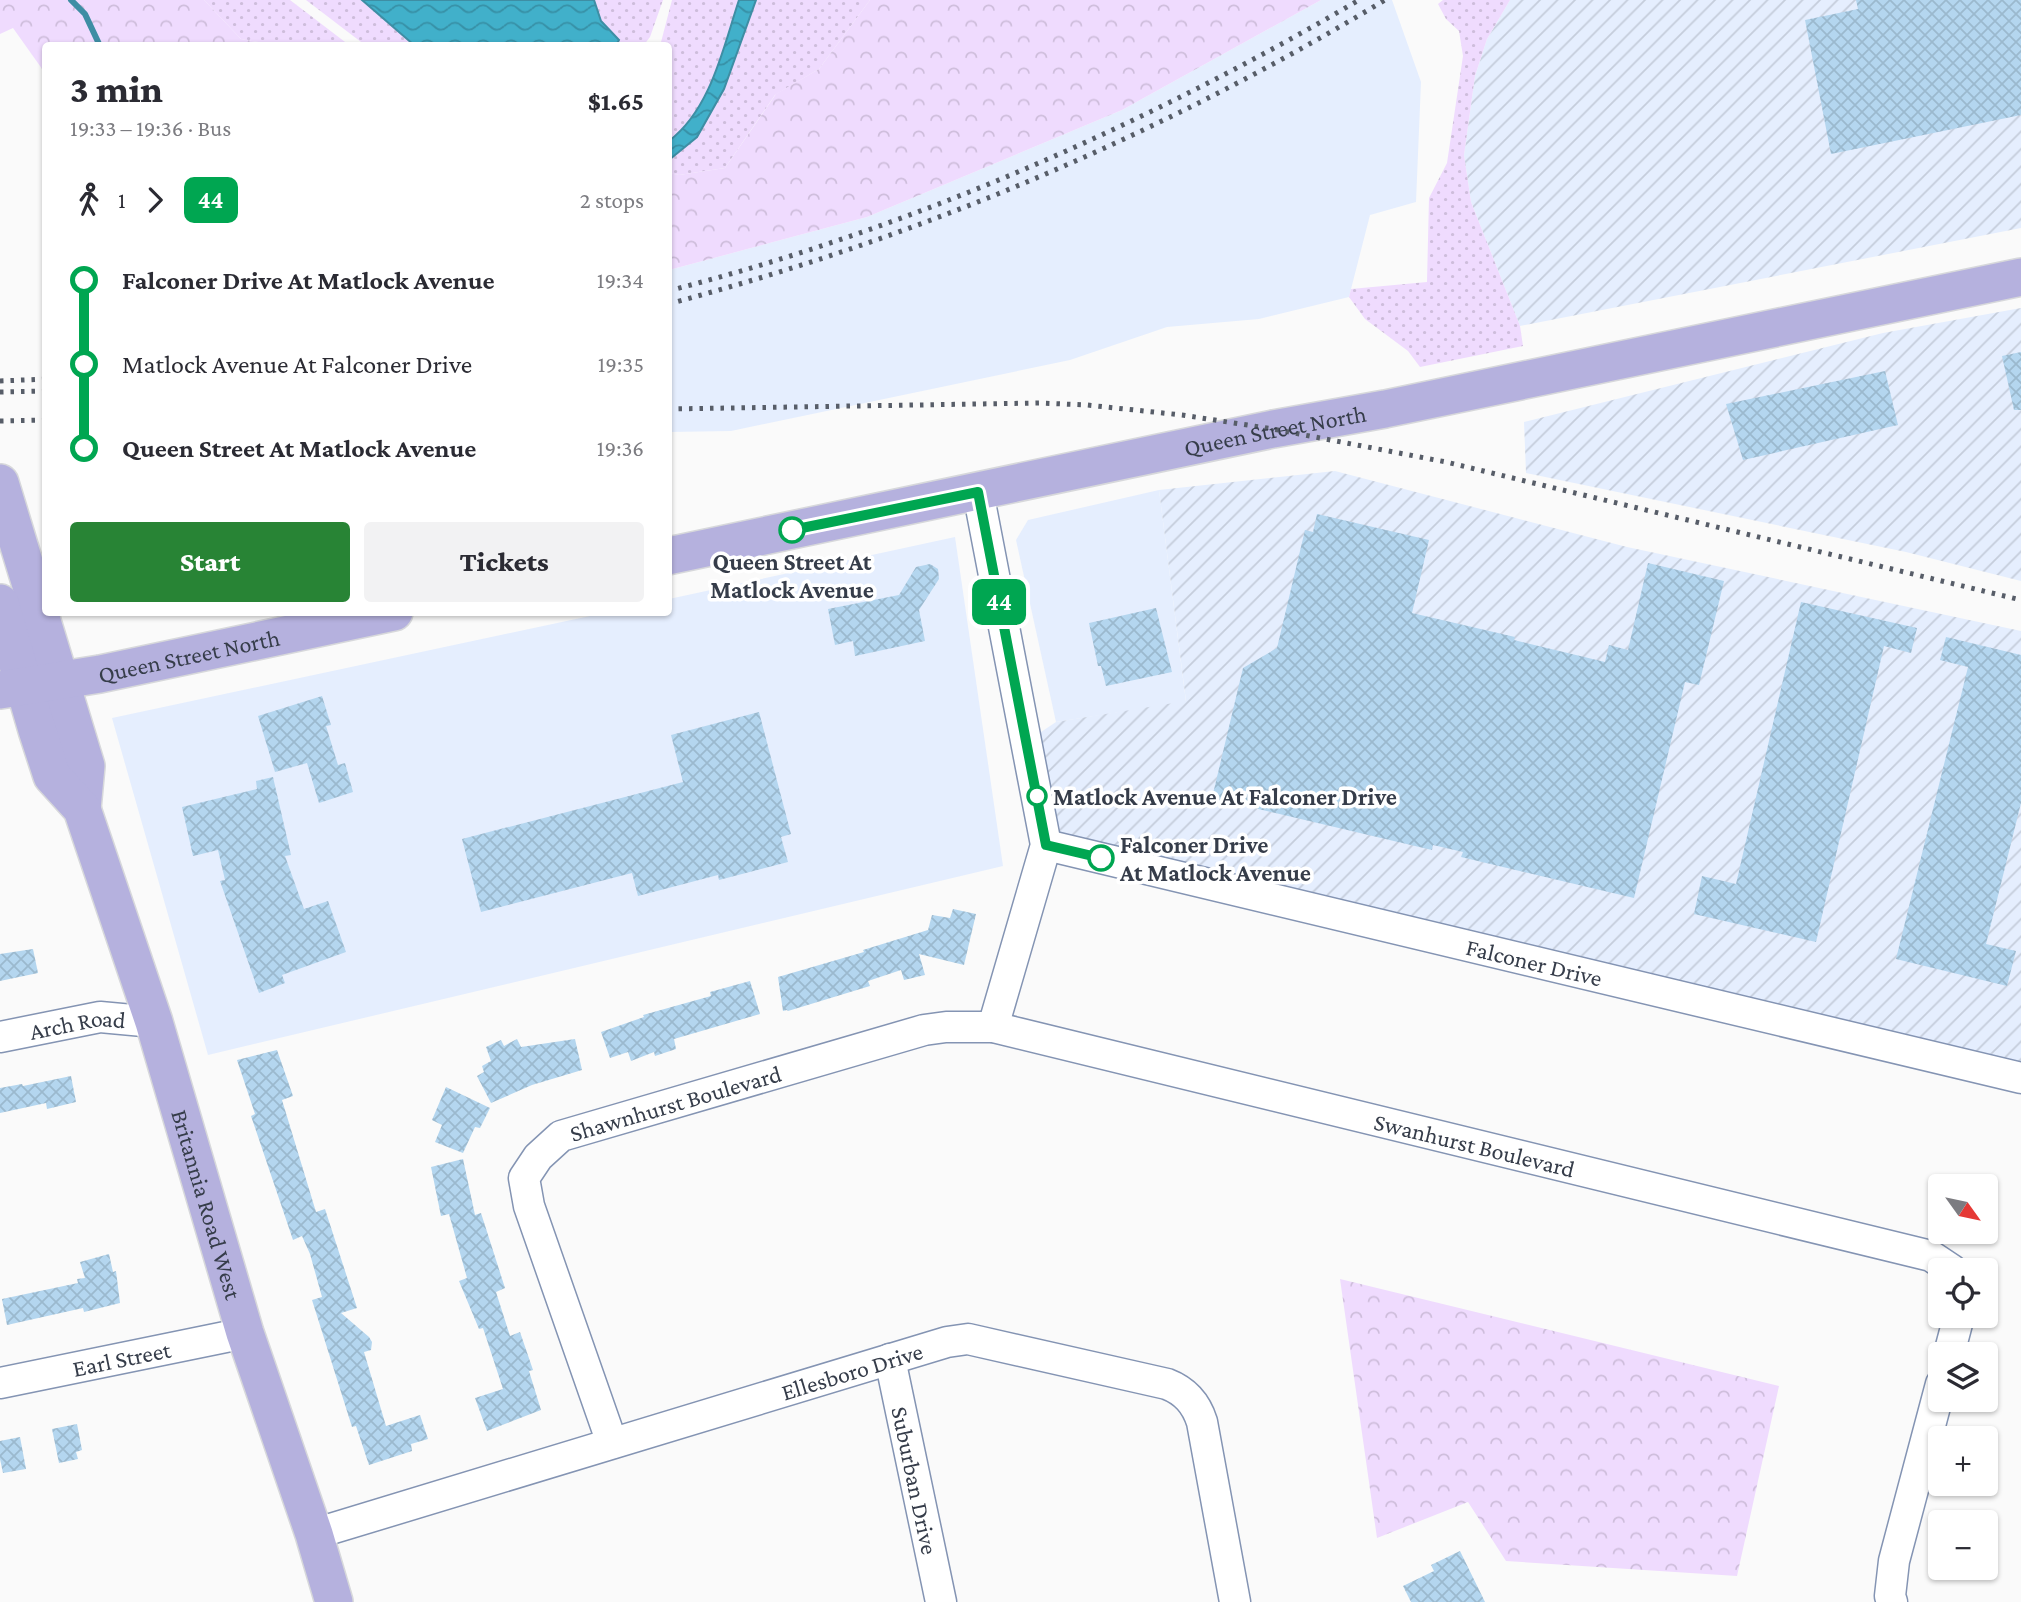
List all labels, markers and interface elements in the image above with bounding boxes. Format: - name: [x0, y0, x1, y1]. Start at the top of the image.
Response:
- text: 3 min: [70, 68, 163, 110]
- text: $1.65: [588, 87, 644, 116]
- text: 19:33 – 19:36 · Bus: [70, 115, 231, 141]
- icon: walk: [70, 181, 108, 219]
- icon: forward: [136, 181, 174, 219]
- text: 44: [198, 186, 224, 213]
- text: 1: [118, 187, 126, 213]
- text: 2 stops: [580, 187, 644, 213]
- text: Falconer Drive At Matlock Avenue: [122, 266, 495, 295]
- text: 19:34: [597, 267, 644, 293]
- text: Matlock Avenue At Falconer Drive: [122, 350, 472, 379]
- text: 19:35: [598, 351, 644, 377]
- street label: Queen Street North: [1181, 399, 1368, 461]
- text: Queen Street At Matlock Avenue: [122, 434, 476, 463]
- text: 19:36: [597, 435, 644, 461]
- marker: Queen Street At Matlock Avenue: [779, 517, 805, 543]
- button: Start: [70, 522, 350, 602]
- button: Tickets: [364, 522, 644, 602]
- place label: Queen Street At Matlock Avenue: [710, 548, 874, 603]
- line badge: 44: [968, 579, 1030, 625]
- text: 44: [986, 588, 1012, 615]
- street label: Queen Street North: [95, 623, 282, 688]
- place label: Matlock Avenue At Falconer Drive: [1053, 783, 1397, 810]
- marker: Matlock Avenue At Falconer Drive: [1027, 786, 1047, 806]
- place label: Falconer Drive At Matlock Avenue: [1119, 831, 1311, 886]
- marker: Falconer Drive At Matlock Avenue: [1088, 845, 1114, 871]
- street label: Falconer Drive: [1463, 932, 1605, 991]
- street label: Arch Road: [27, 1003, 127, 1044]
- street label: Shawnhurst Boulevard: [566, 1059, 784, 1146]
- street label: Britannia Road West: [167, 1106, 248, 1303]
- street label: Swanhurst Boulevard: [1372, 1107, 1578, 1182]
- north arrow: [1928, 1174, 1998, 1244]
- map controls: [1928, 1174, 1998, 1580]
- button: locate: [1928, 1258, 1998, 1328]
- street label: Earl Street: [70, 1335, 174, 1381]
- street label: Ellesboro Drive: [778, 1337, 926, 1405]
- button: layers: [1928, 1342, 1998, 1412]
- street label: Suburban Drive: [887, 1404, 944, 1557]
- button: +: [1928, 1426, 1998, 1496]
- button: −: [1928, 1510, 1998, 1580]

